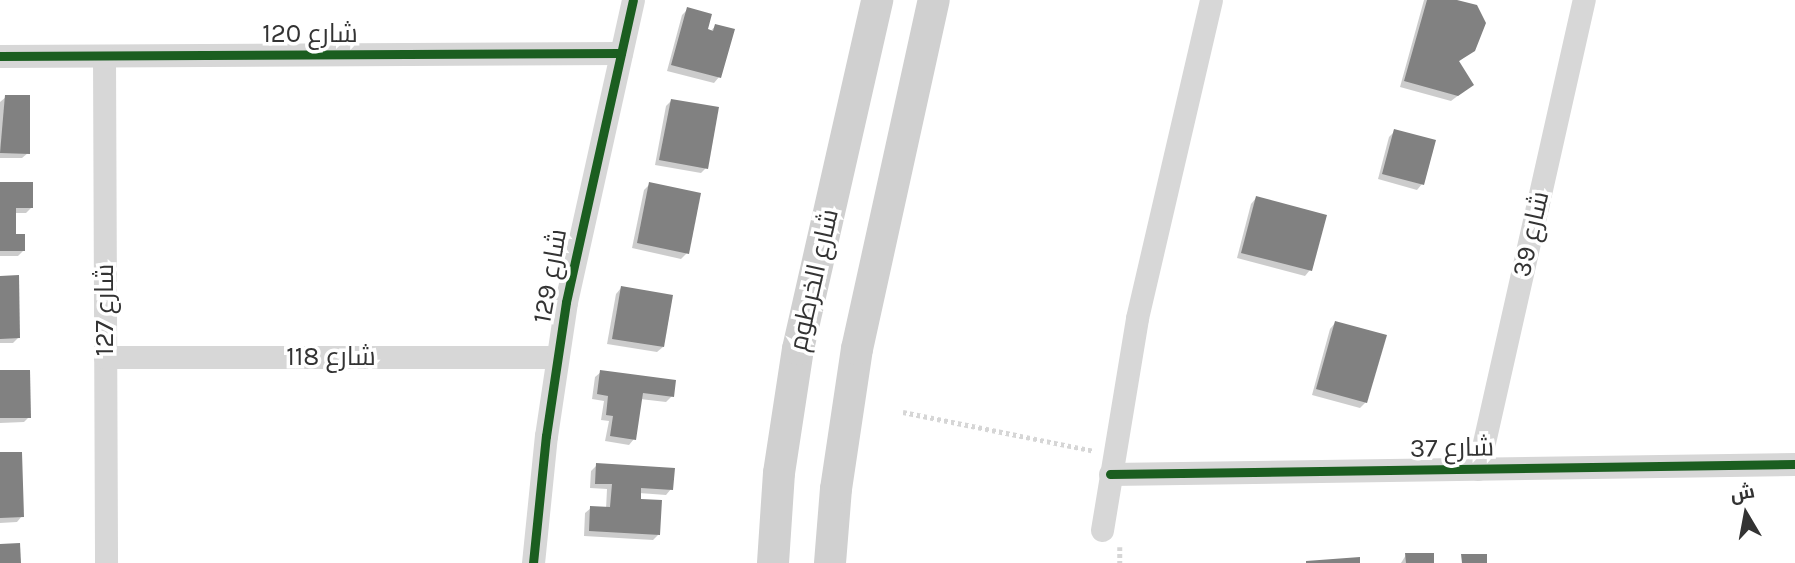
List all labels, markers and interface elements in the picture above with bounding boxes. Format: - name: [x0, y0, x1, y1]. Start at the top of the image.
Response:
- street label: شارع 120: [262, 18, 358, 50]
- street label: شارع 39: [1506, 188, 1556, 280]
- street label: شارع الخرطوم: [783, 206, 845, 354]
- street label: شارع 129: [526, 226, 574, 326]
- street label: شارع 127: [89, 264, 121, 356]
- street label: شارع 118: [286, 341, 376, 373]
- street label: شارع 37: [1410, 432, 1494, 464]
- north arrow: [1711, 479, 1781, 549]
- text: ش: [1728, 480, 1756, 506]

